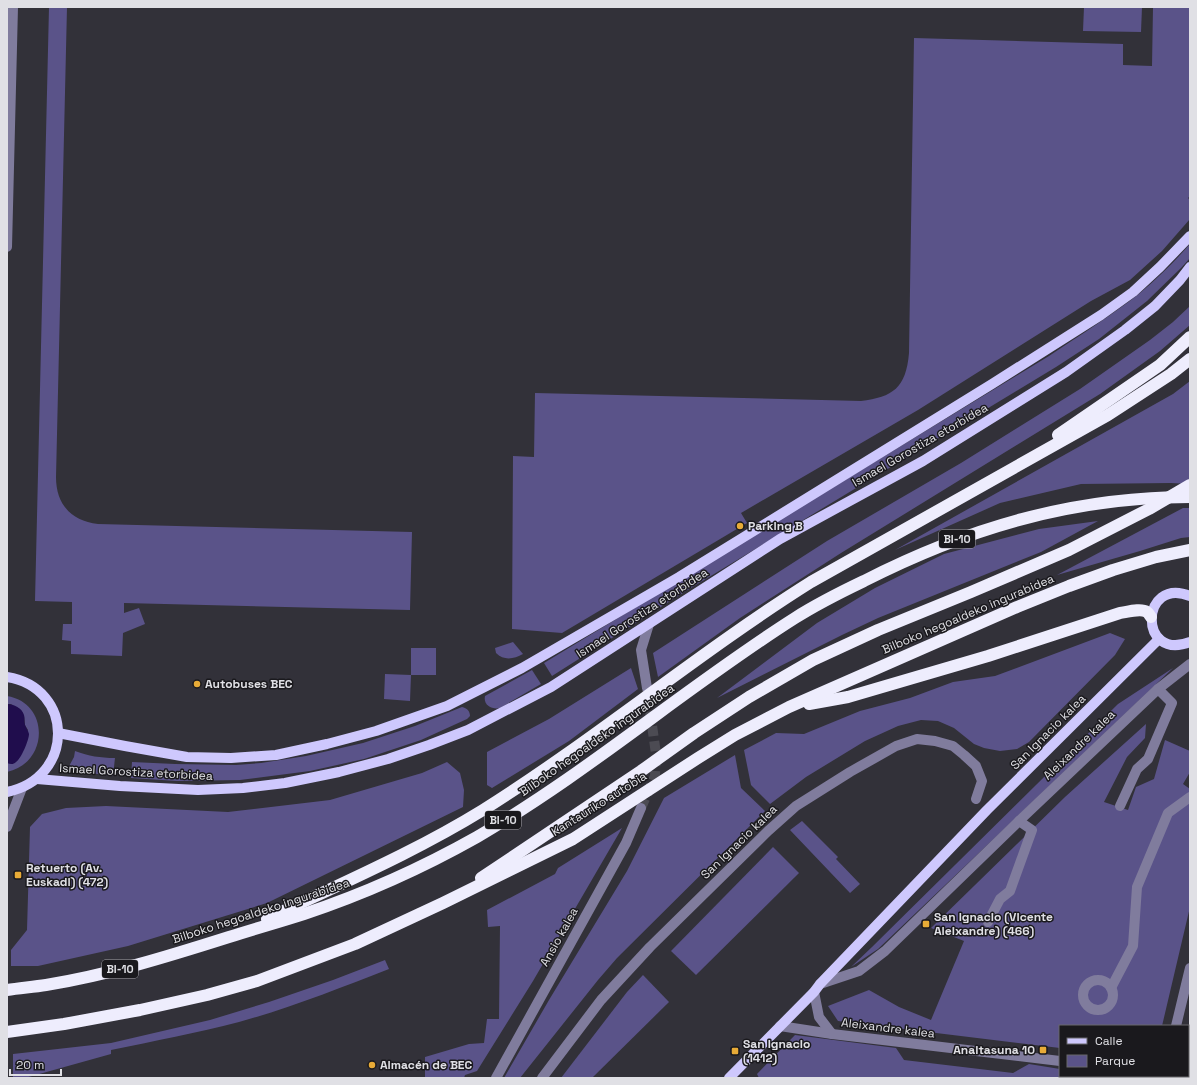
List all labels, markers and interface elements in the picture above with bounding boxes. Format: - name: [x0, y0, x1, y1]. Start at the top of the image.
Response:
- street label: Ismael Gorostiza etorbidea: [849, 400, 991, 490]
- place label: Parking B: [748, 518, 803, 534]
- marker: Parking B: [735, 521, 745, 531]
- road number: BI-10: [939, 530, 975, 548]
- street label: Ismael Gorostiza etorbidea: [573, 564, 711, 662]
- street label: Bilboko hegoaldeko ingurabidea: [880, 570, 1057, 658]
- place label: Autobuses BEC: [205, 676, 293, 692]
- marker: Autobuses BEC: [192, 679, 202, 689]
- street label: Bilboko hegoaldeko ingurabidea: [516, 680, 678, 800]
- street label: San Ignacio kalea: [1007, 691, 1089, 773]
- street label: Aleixandre kalea: [1040, 706, 1118, 783]
- street label: Ismael Gorostiza etorbidea: [59, 760, 213, 784]
- street label: Kantauriko autobia: [548, 768, 650, 840]
- street label: San Ignacio kalea: [697, 801, 781, 883]
- road number: BI-10: [485, 811, 521, 829]
- place label: Retuerto (Av. Euskadi) (472): [26, 860, 109, 890]
- marker: Retuerto (Av. Euskadi) (472): [13, 870, 23, 880]
- street label: Bilboko hegoaldeko ingurabidea: [170, 875, 352, 947]
- street label: Ansio kalea: [536, 905, 582, 969]
- place label: San Ignacio (Vicente Aleixandre) (466): [934, 909, 1053, 939]
- marker: San Ignacio (Vicente Aleixandre) (466): [921, 919, 931, 929]
- road number: BI-10: [102, 960, 138, 978]
- street label: Aleixandre kalea: [840, 1014, 936, 1042]
- legend: [1059, 1025, 1189, 1077]
- text: Calle: [1095, 1033, 1123, 1049]
- place label: San Ignacio (1412): [743, 1036, 810, 1066]
- place label: Anaitasuna 10: [953, 1042, 1035, 1058]
- marker: Anaitasuna 10: [1038, 1045, 1048, 1055]
- marker: San Ignacio (1412): [730, 1046, 740, 1056]
- scale bar: [10, 1051, 61, 1077]
- text: Parque: [1095, 1053, 1135, 1069]
- text: 20 m: [16, 1057, 44, 1073]
- place label: Almacén de BEC: [380, 1057, 473, 1073]
- marker: Almacén de BEC: [367, 1060, 377, 1070]

